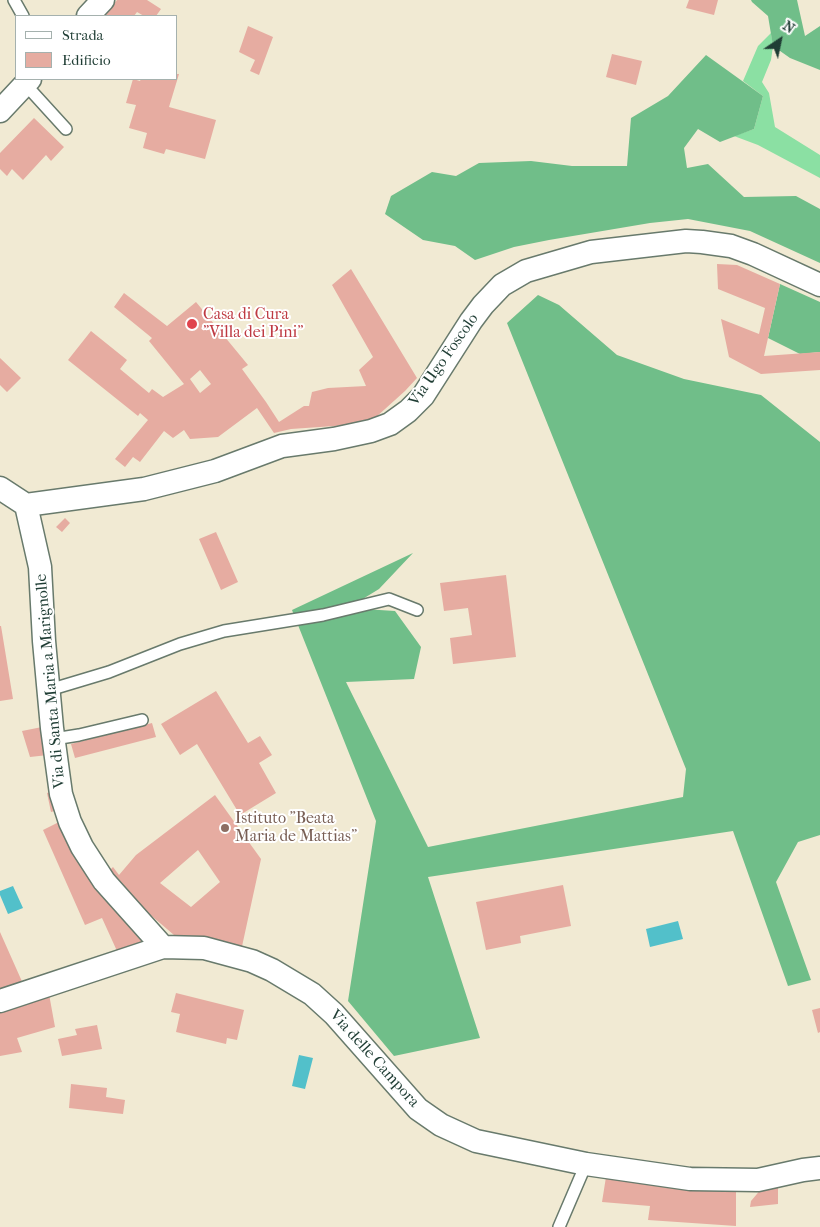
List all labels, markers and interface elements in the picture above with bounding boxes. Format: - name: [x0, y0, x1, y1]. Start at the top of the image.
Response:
- legend: [15, 15, 178, 80]
- north arrow: [755, 15, 805, 65]
- text: N: [780, 17, 798, 37]
- text: Strada: [62, 26, 104, 44]
- text: Edificio: [62, 51, 111, 69]
- place label: Casa di Cura "Villa dei Pini": [203, 305, 303, 343]
- street label: Via Ugo Foscolo: [405, 310, 483, 410]
- marker: Casa di Cura "Villa dei Pini": [185, 317, 199, 331]
- street label: Via di Santa Maria a Marignolle: [32, 573, 70, 789]
- place label: Istituto "Beata Maria de Mattias": [235, 809, 357, 847]
- marker: Istituto "Beata Maria de Mattias": [219, 822, 231, 834]
- street label: Via delle Campora: [325, 1006, 423, 1112]

